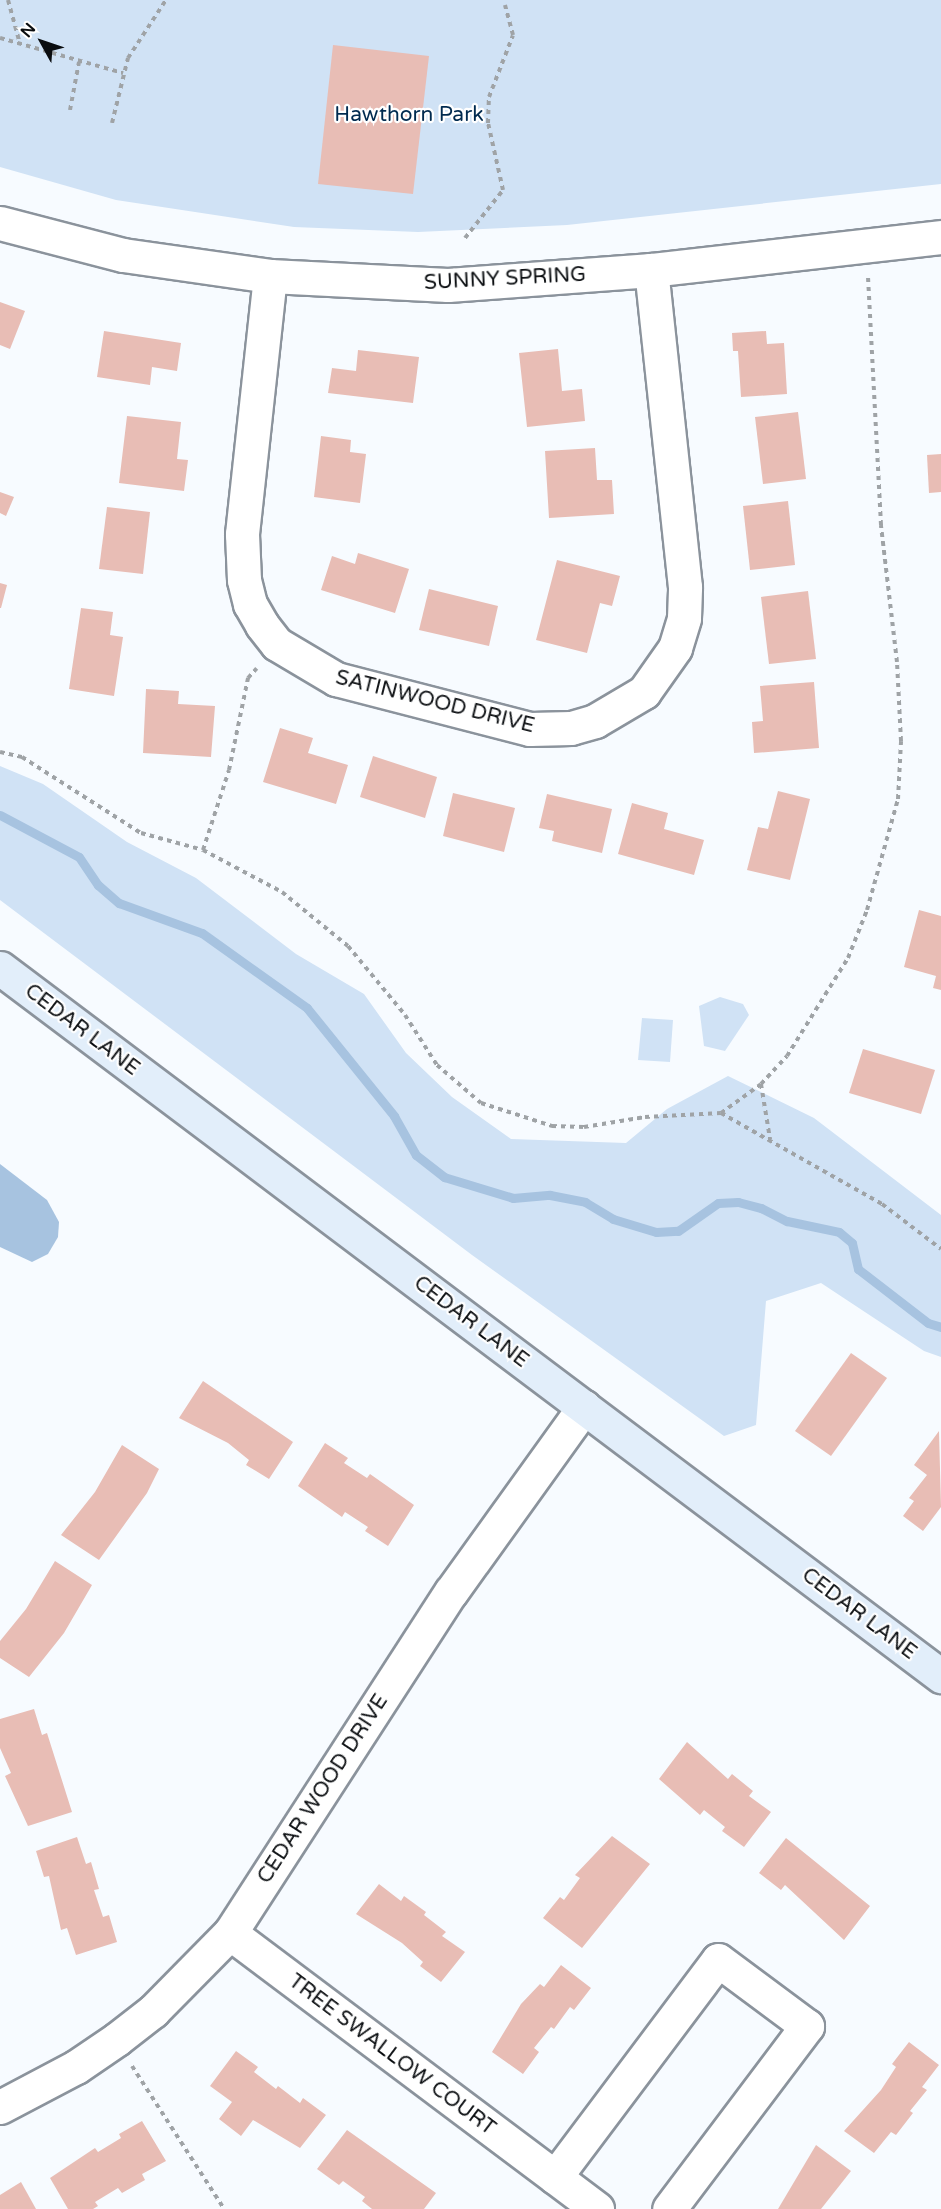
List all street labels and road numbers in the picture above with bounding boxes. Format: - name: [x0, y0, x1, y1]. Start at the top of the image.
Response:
- street label: SUNNY SPRING: [423, 262, 587, 296]
- street label: SATINWOOD DRIVE: [333, 665, 537, 739]
- street label: CEDAR LANE: [20, 979, 144, 1081]
- street label: CEDAR LANE: [409, 1271, 533, 1373]
- street label: CEDAR LANE: [797, 1563, 921, 1665]
- street label: CEDAR WOOD DRIVE: [252, 1690, 394, 1888]
- street label: TREE SWALLOW COURT: [284, 1969, 500, 2141]

